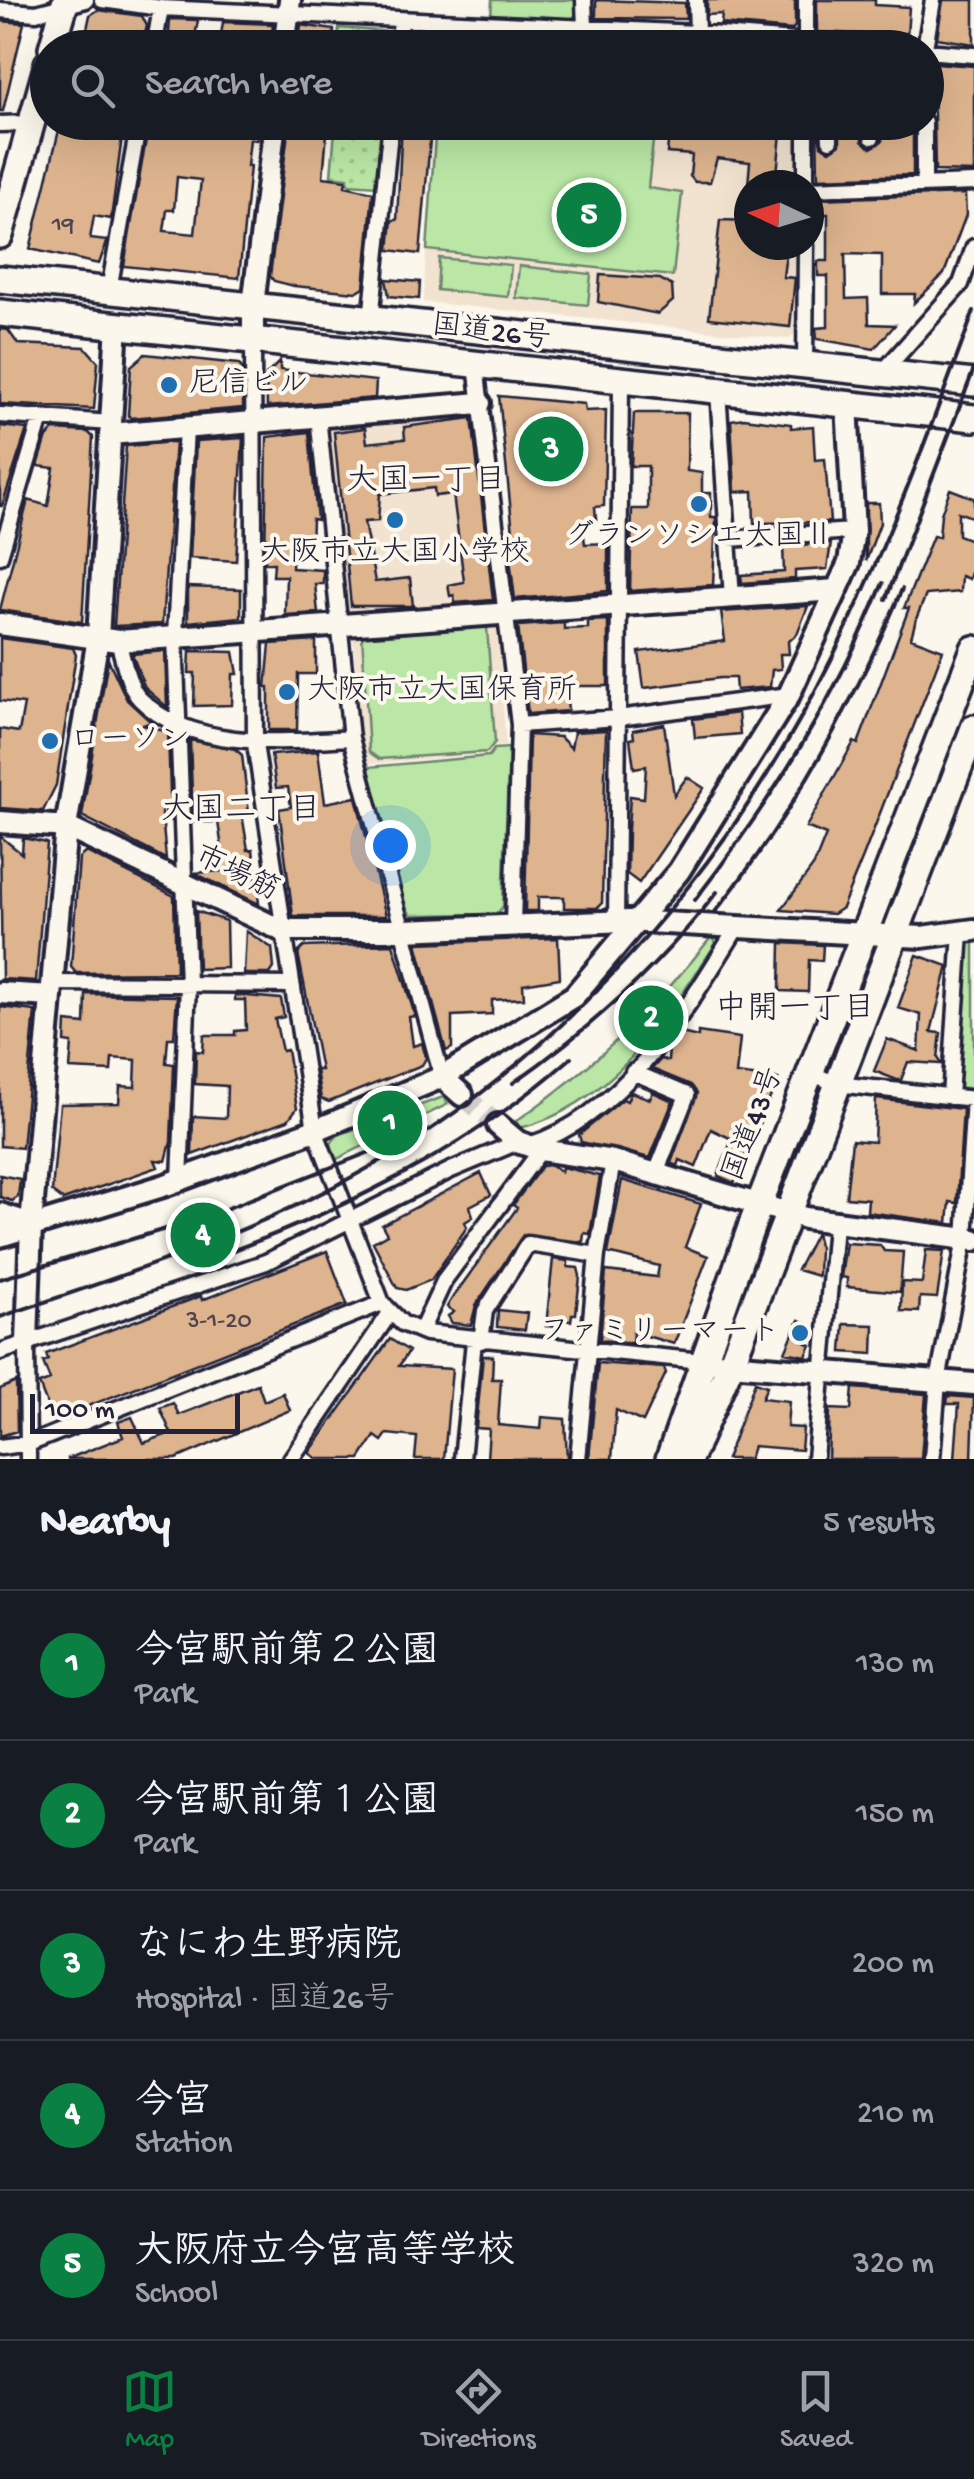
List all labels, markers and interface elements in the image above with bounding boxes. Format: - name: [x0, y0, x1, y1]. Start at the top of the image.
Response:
- search box: [30, 30, 944, 140]
- icon: search: [65, 58, 120, 113]
- text: Search here: [145, 63, 332, 107]
- north arrow: [734, 170, 824, 260]
- pin: 5: [556, 178, 622, 252]
- house number: 19: [51, 212, 74, 241]
- street label: 国道26号: [429, 308, 553, 359]
- place label: 尼信ビル: [189, 367, 308, 403]
- marker: 尼信ビル: [158, 374, 180, 396]
- pin: 3: [518, 412, 584, 486]
- district label: 大国一丁目: [346, 464, 506, 502]
- marker: グランソシエ大国Ⅱ: [688, 493, 710, 515]
- marker: 大阪市立大国小学校: [384, 509, 406, 531]
- place label: グランソシエ大国Ⅱ: [564, 519, 834, 556]
- place label: 大阪市立大国小学校: [260, 536, 530, 572]
- place label: 大阪市立大国保育所: [307, 673, 577, 710]
- marker: 大阪市立大国保育所: [276, 681, 298, 703]
- place label: ローソン: [70, 724, 190, 759]
- marker: ローソン: [39, 730, 61, 752]
- district label: 大国二丁目: [161, 793, 321, 831]
- your location: [365, 820, 416, 871]
- street label: 市場筋: [188, 839, 285, 910]
- pin: 2: [618, 980, 684, 1056]
- district label: 中開一丁目: [715, 990, 875, 1030]
- street label: 国道43号: [716, 1062, 793, 1187]
- pin: 1: [358, 1086, 422, 1160]
- pin: 4: [170, 1198, 236, 1272]
- house number: 3-1-20: [185, 1308, 252, 1337]
- place label: ファミリーマート: [539, 1316, 780, 1351]
- marker: ファミリーマート: [789, 1322, 811, 1344]
- scale bar: [30, 1389, 240, 1434]
- text: 100 m: [45, 1395, 115, 1428]
- text: Nearby: [40, 1500, 170, 1549]
- text: 5 results: [823, 1505, 934, 1543]
- text: 今宮駅前第２公園: [135, 1632, 439, 1676]
- text: 1: [66, 1646, 79, 1684]
- text: 130 m: [856, 1646, 934, 1684]
- text: Park: [135, 1676, 196, 1714]
- text: 今宮駅前第１公園: [135, 1782, 439, 1826]
- text: 2: [65, 1796, 80, 1834]
- text: 150 m: [856, 1796, 934, 1834]
- text: Park: [135, 1826, 196, 1864]
- text: なにわ生野病院: [135, 1926, 401, 1970]
- text: 3: [64, 1946, 81, 1984]
- text: 200 m: [852, 1946, 934, 1984]
- text: Hospital · 国道26号: [135, 1982, 395, 2020]
- text: 今宮: [135, 2082, 211, 2126]
- text: 4: [65, 2096, 80, 2134]
- text: 210 m: [857, 2096, 934, 2134]
- text: Station: [135, 2126, 232, 2164]
- text: 大阪府立今宮高等学校: [135, 2232, 515, 2276]
- text: 5: [64, 2246, 81, 2284]
- text: 320 m: [853, 2246, 934, 2284]
- text: School: [135, 2276, 218, 2314]
- tab: Map: [122, 2364, 177, 2457]
- tab: Directions: [422, 2364, 536, 2457]
- tab: Saved: [780, 2364, 852, 2457]

